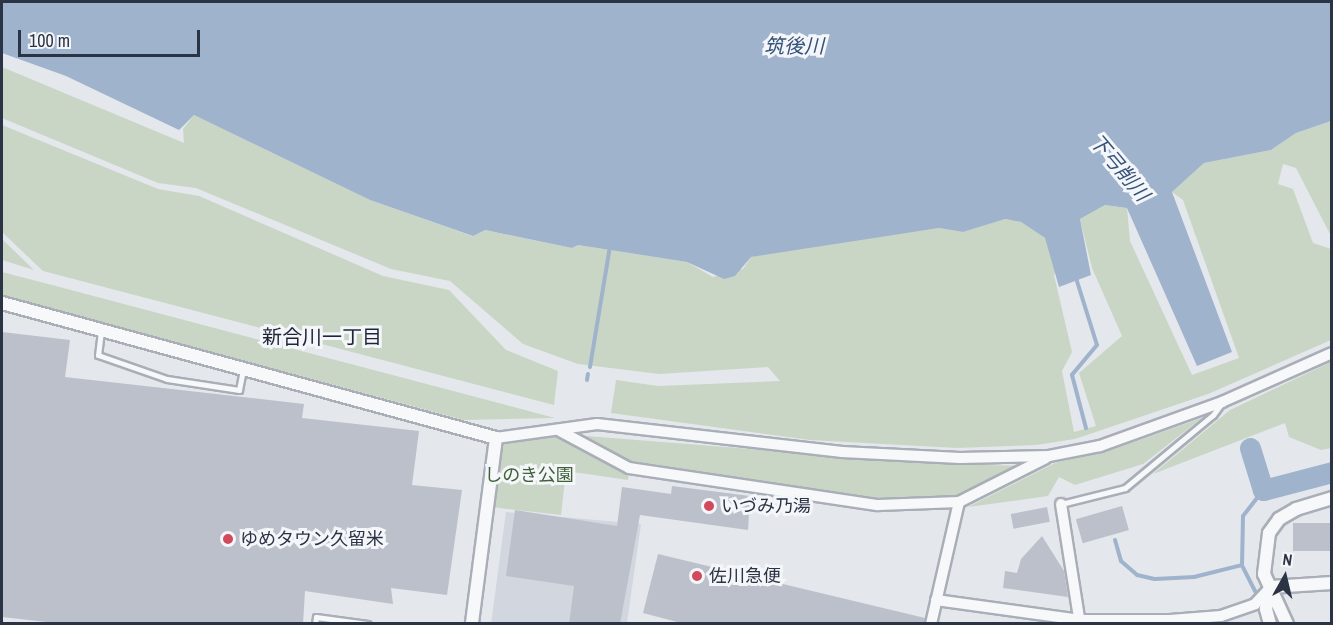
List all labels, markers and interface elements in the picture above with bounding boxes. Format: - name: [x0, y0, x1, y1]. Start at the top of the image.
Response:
- scale bar: [21, 18, 202, 56]
- text: 100 m: [29, 28, 70, 53]
- water label: 筑後川: [764, 33, 824, 57]
- water label: 下弓削川: [1085, 129, 1155, 205]
- district label: 新合川一丁目: [262, 324, 382, 348]
- park label: しのき公園: [484, 464, 574, 486]
- place label: いづみ乃湯: [721, 495, 811, 517]
- marker: いづみ乃湯: [702, 499, 716, 513]
- place label: ゆめタウン久留米: [240, 528, 384, 550]
- marker: ゆめタウン久留米: [221, 532, 235, 546]
- north arrow: [1255, 547, 1315, 607]
- text: N: [1281, 548, 1294, 571]
- place label: 佐川急便: [709, 565, 781, 587]
- marker: 佐川急便: [690, 569, 704, 583]

